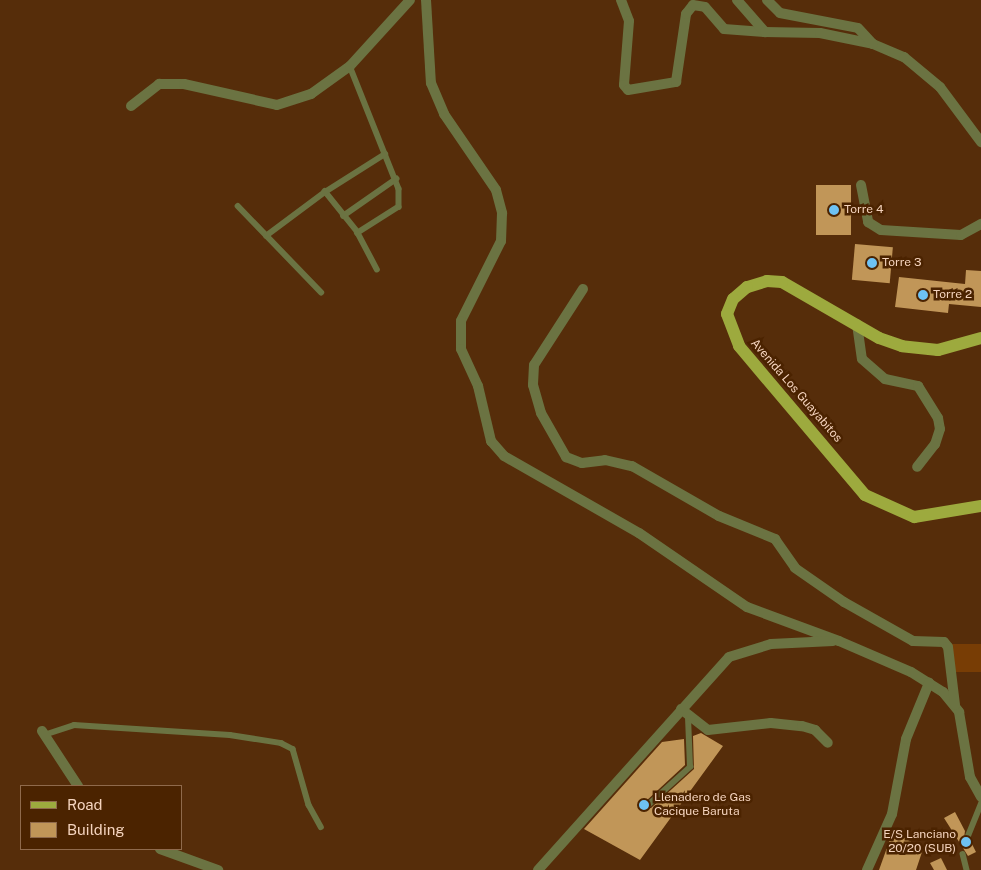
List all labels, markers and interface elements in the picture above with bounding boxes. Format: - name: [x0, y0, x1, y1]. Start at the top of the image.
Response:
- place label: Torre 4: [844, 203, 884, 217]
- marker: Torre 4: [828, 204, 840, 216]
- place label: Torre 3: [882, 256, 922, 270]
- marker: Torre 3: [866, 257, 878, 269]
- place label: Torre 2: [933, 288, 972, 302]
- marker: Torre 2: [917, 289, 929, 301]
- street label: Avenida Los Guayabitos: [747, 336, 845, 446]
- legend: [20, 785, 182, 850]
- place label: Llenadero de Gas Cacique Baruta: [654, 791, 751, 819]
- text: Road: [67, 796, 103, 813]
- marker: Llenadero de Gas Cacique Baruta: [638, 799, 650, 811]
- text: Building: [67, 821, 125, 838]
- place label: E/S Lanciano 20/20 (SUB): [883, 828, 956, 856]
- marker: E/S Lanciano 20/20 (SUB): [960, 836, 972, 848]

